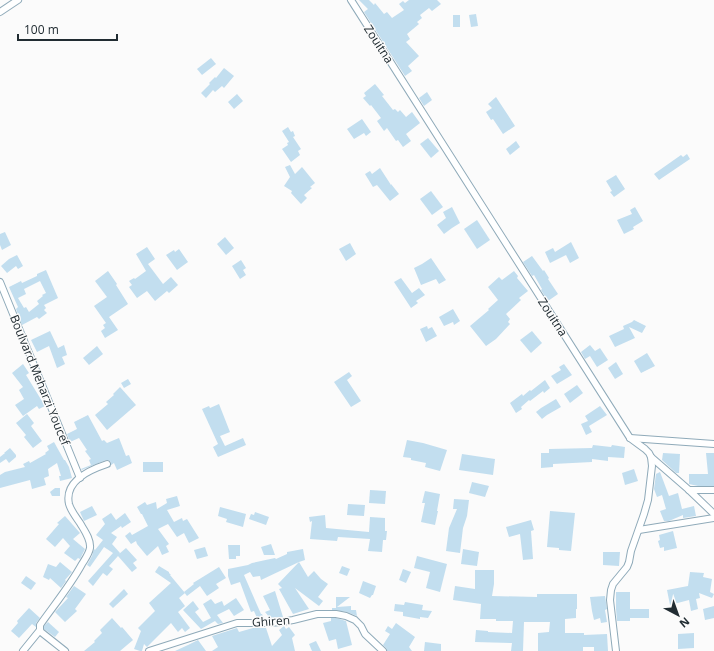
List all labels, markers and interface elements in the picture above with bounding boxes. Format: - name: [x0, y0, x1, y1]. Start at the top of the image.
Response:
- scale bar: [18, 16, 117, 42]
- text: 100 m: [24, 21, 59, 38]
- street label: Zouitna: [360, 21, 398, 67]
- street label: Zouitna: [534, 294, 572, 340]
- street label: Boulvard Meharzi Youcef: [6, 312, 74, 449]
- north arrow: [658, 595, 698, 635]
- street label: Ghiren: [251, 611, 291, 631]
- text: N: [677, 614, 693, 632]

